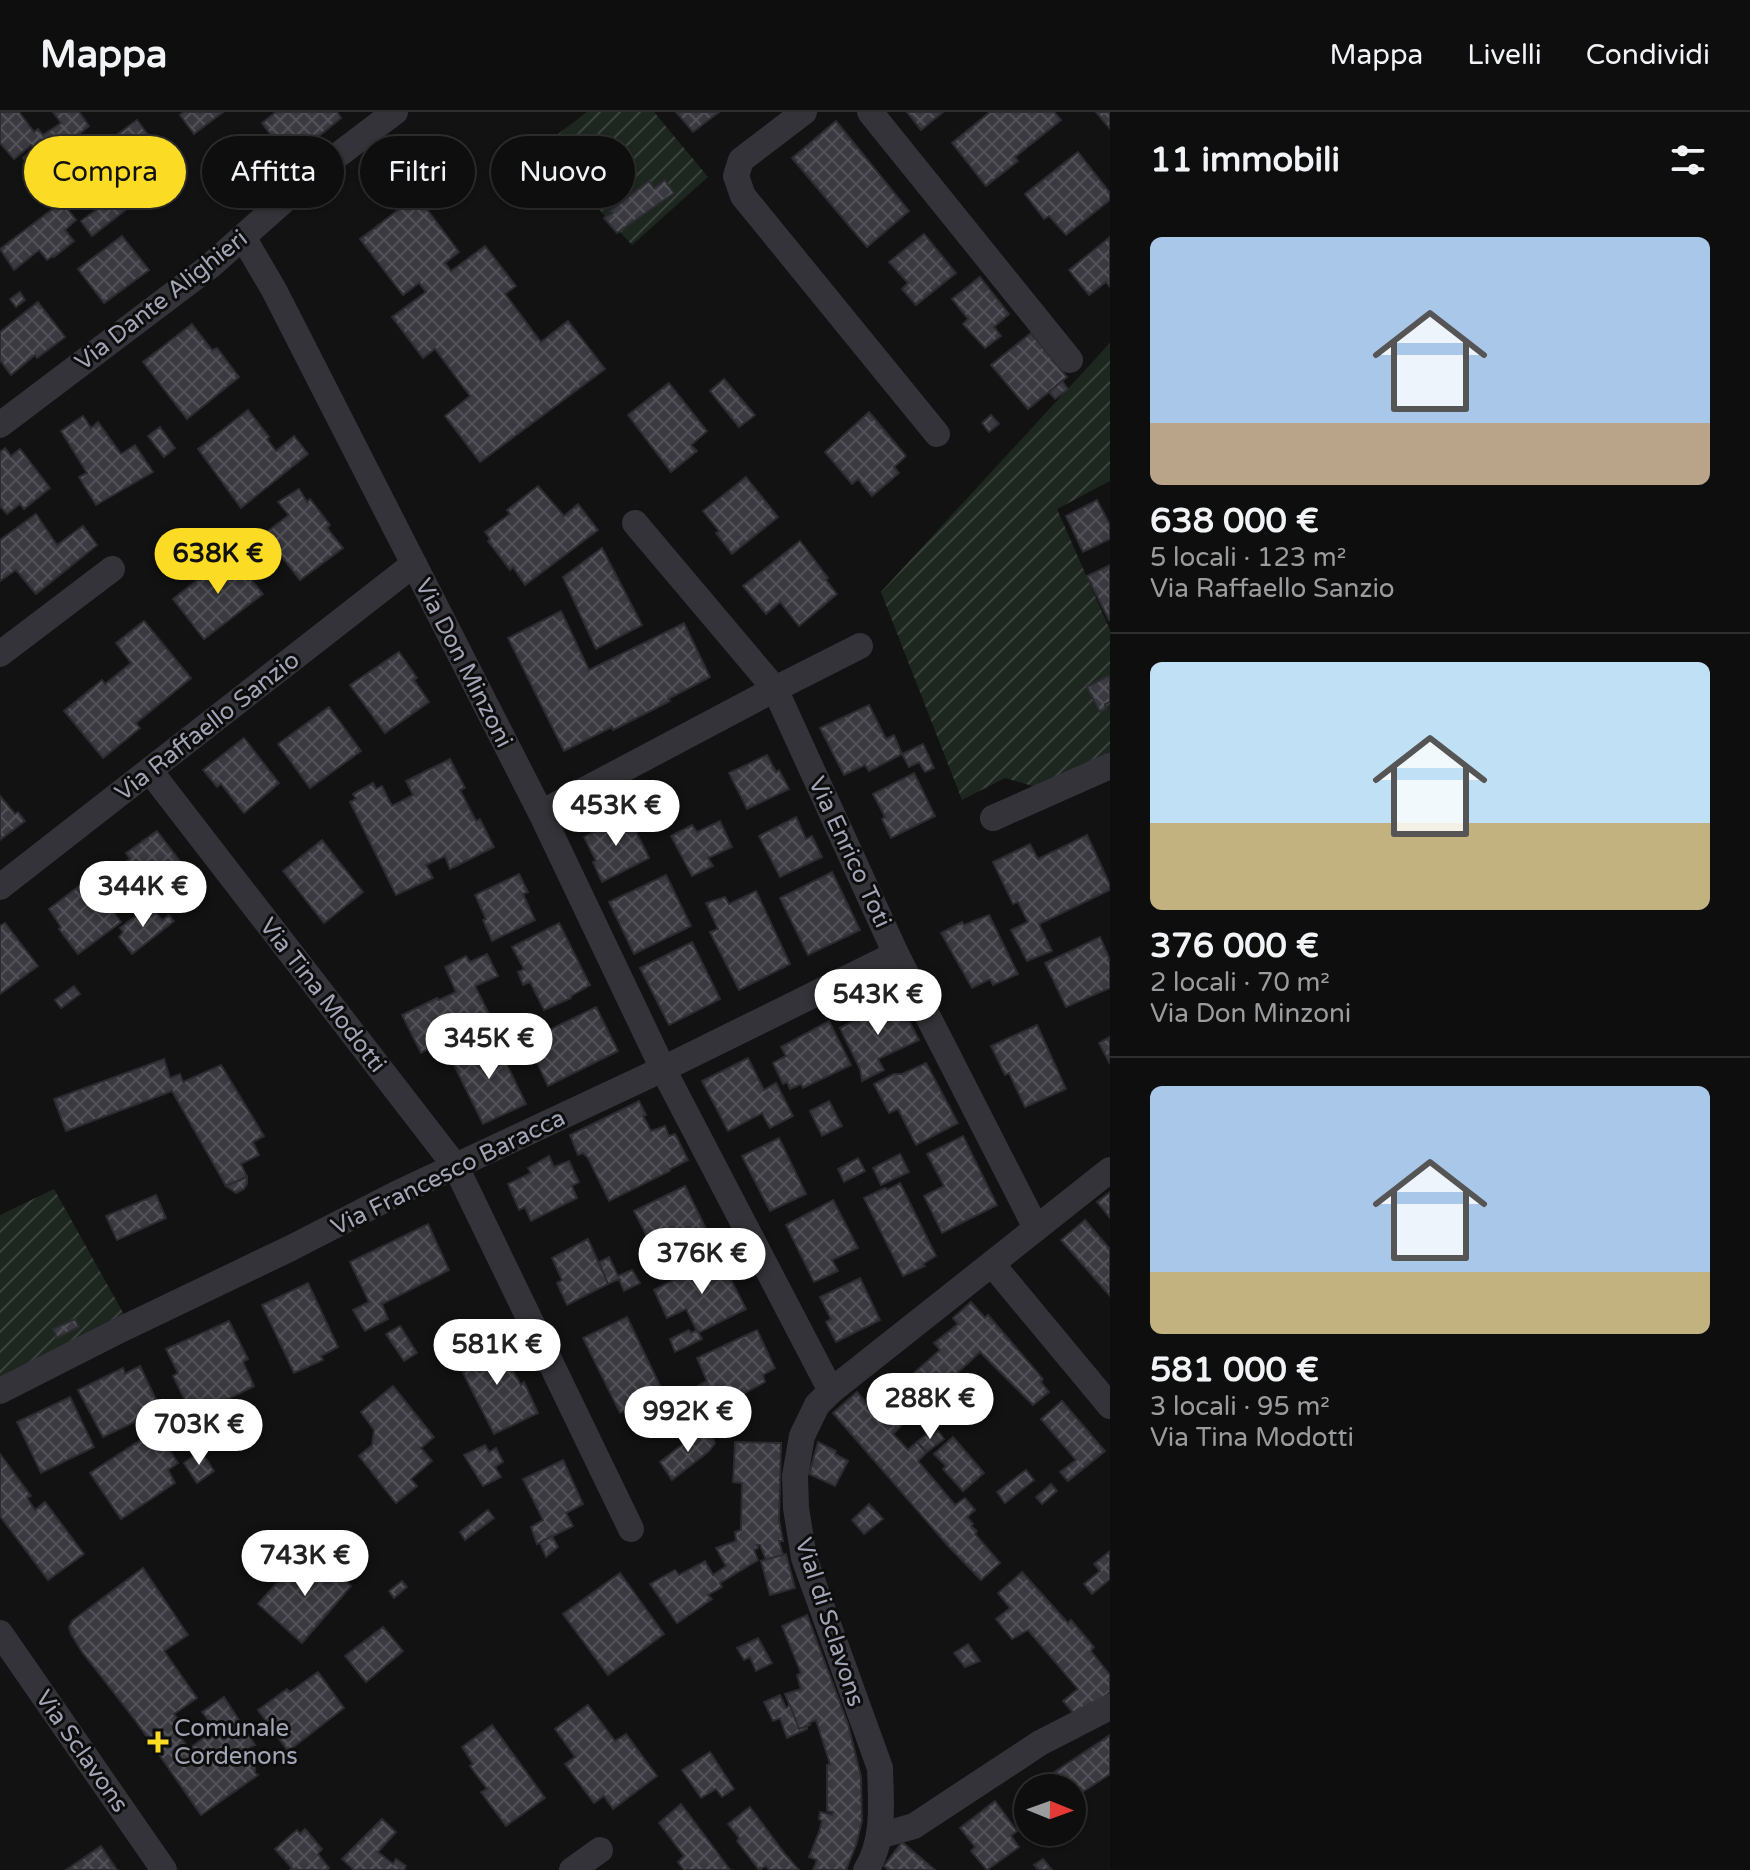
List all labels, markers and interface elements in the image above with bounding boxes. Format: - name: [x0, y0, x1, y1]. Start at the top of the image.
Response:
- text: Mappa: [40, 32, 167, 78]
- text: Mappa: [1329, 38, 1423, 72]
- text: Livelli: [1467, 38, 1542, 72]
- text: Condividi: [1586, 38, 1710, 72]
- chip: Compra: [24, 136, 186, 208]
- chip: Affitta: [202, 136, 344, 208]
- chip: Filtri: [360, 136, 475, 208]
- chip: Nuovo: [491, 136, 635, 208]
- icon: filters: [1666, 138, 1710, 182]
- text: 11 immobili: [1150, 140, 1340, 181]
- street label: Via Dante Alighieri: [69, 224, 253, 377]
- icon: home: [1358, 289, 1502, 433]
- text: 638 000 €: [1150, 501, 1319, 542]
- pin: 638K €: [153, 528, 283, 596]
- text: 638K €: [173, 538, 263, 569]
- text: 5 locali · 123 m²: [1150, 542, 1346, 573]
- text: Via Raffaello Sanzio: [1150, 573, 1395, 604]
- street label: Via Don Minzoni: [408, 574, 519, 753]
- street label: Via Raffaello Sanzio: [109, 645, 305, 807]
- icon: home: [1358, 714, 1502, 858]
- street label: Via Enrico Toti: [802, 772, 897, 932]
- pin: 453K €: [551, 780, 681, 848]
- text: 453K €: [571, 790, 661, 821]
- pin: 344K €: [78, 861, 208, 929]
- text: 344K €: [98, 871, 188, 902]
- street label: Via Tina Modotti: [253, 912, 392, 1078]
- text: 376 000 €: [1150, 926, 1319, 967]
- text: 2 locali · 70 m²: [1150, 967, 1330, 998]
- pin: 543K €: [813, 969, 943, 1037]
- text: 543K €: [833, 979, 923, 1010]
- text: Via Don Minzoni: [1150, 998, 1351, 1029]
- pin: 345K €: [424, 1013, 554, 1081]
- text: 345K €: [444, 1023, 534, 1054]
- street label: Via Francesco Baracca: [327, 1103, 570, 1242]
- icon: home: [1358, 1138, 1502, 1282]
- pin: 376K €: [637, 1228, 767, 1296]
- text: 376K €: [657, 1238, 747, 1269]
- pin: 581K €: [432, 1319, 562, 1387]
- text: 581K €: [452, 1329, 542, 1360]
- text: 581 000 €: [1150, 1350, 1319, 1391]
- pin: 288K €: [865, 1373, 995, 1441]
- text: 288K €: [885, 1383, 975, 1414]
- pin: 992K €: [623, 1386, 753, 1454]
- text: 3 locali · 95 m²: [1150, 1391, 1330, 1422]
- text: 992K €: [643, 1396, 733, 1427]
- pin: 703K €: [134, 1399, 264, 1467]
- text: 703K €: [154, 1409, 244, 1440]
- text: Via Tina Modotti: [1150, 1422, 1354, 1453]
- pin: 743K €: [240, 1530, 370, 1598]
- street label: Vial di Sclavons: [789, 1534, 870, 1710]
- text: 743K €: [260, 1540, 350, 1571]
- street label: Via Sclavons: [29, 1685, 134, 1818]
- place label: Comunale Cordenons: [174, 1714, 298, 1771]
- marker: Comunale Cordenons: [149, 1733, 167, 1751]
- north arrow: [1014, 1774, 1086, 1846]
- map controls: [1014, 1774, 1086, 1846]

